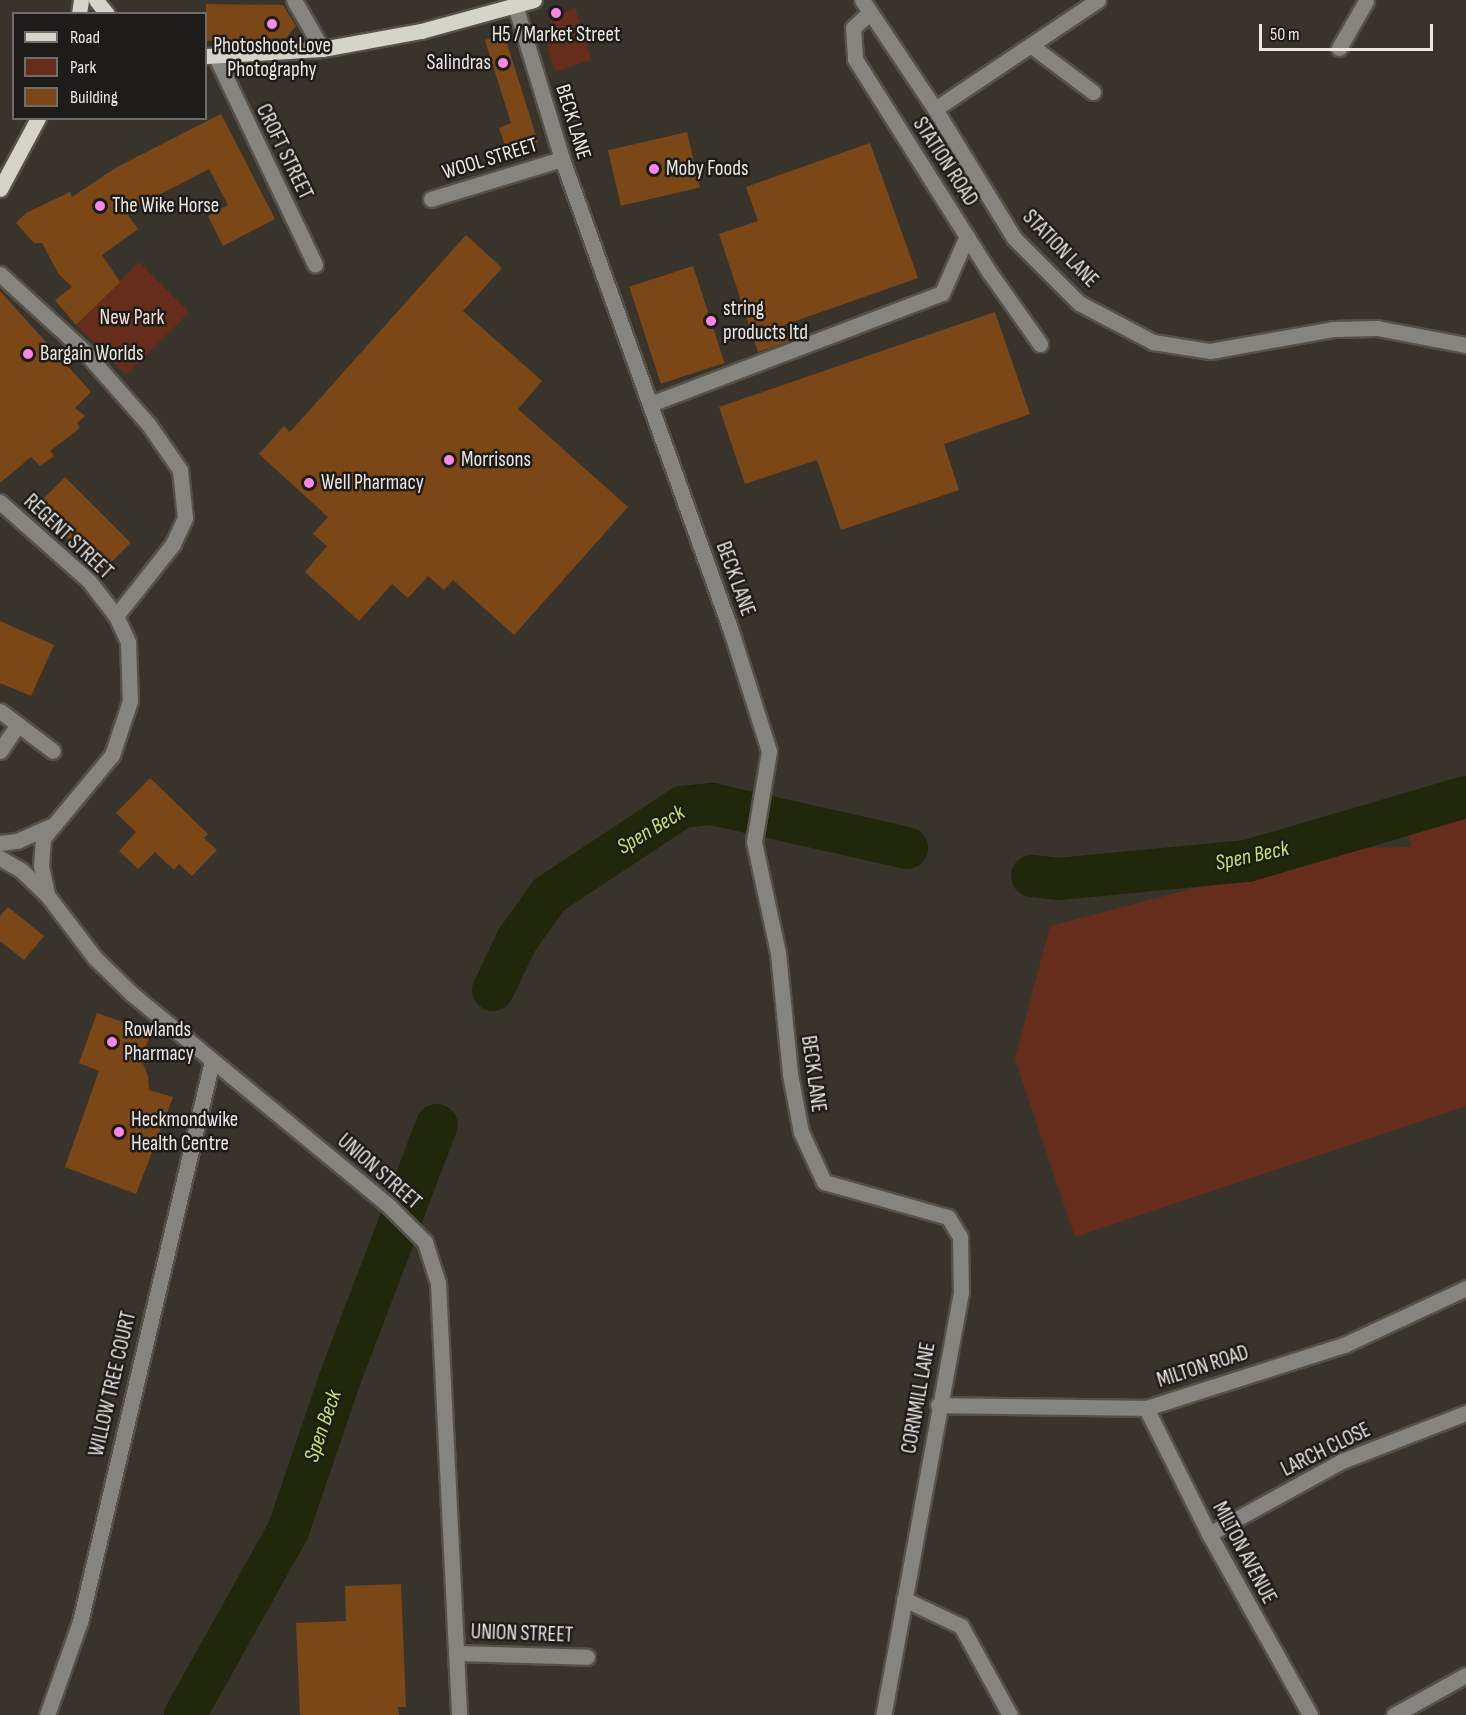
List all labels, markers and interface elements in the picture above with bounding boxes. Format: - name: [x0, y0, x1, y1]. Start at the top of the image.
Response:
- marker: H5 / Market Street: [549, 6, 563, 20]
- legend: [12, 12, 207, 120]
- scale bar: [1262, 12, 1436, 50]
- marker: Photoshoot Love Photography: [265, 17, 279, 31]
- place label: H5 / Market Street: [492, 22, 620, 48]
- text: 50 m: [1270, 24, 1300, 45]
- text: Road: [70, 27, 100, 48]
- place label: Photoshoot Love Photography: [213, 33, 331, 83]
- place label: Salindras: [427, 50, 491, 76]
- marker: Salindras: [496, 56, 510, 70]
- text: Park: [70, 57, 96, 78]
- street label: BECK LANE: [550, 81, 596, 163]
- text: Building: [70, 87, 118, 108]
- street label: CROFT STREET: [250, 100, 318, 204]
- street label: STATION ROAD: [907, 113, 983, 211]
- street label: WOOL STREET: [439, 133, 541, 185]
- place label: Moby Foods: [666, 156, 749, 182]
- marker: Moby Foods: [647, 162, 661, 176]
- place label: The Wike Horse: [112, 193, 219, 219]
- marker: The Wike Horse: [93, 199, 107, 213]
- street label: STATION LANE: [1017, 205, 1103, 293]
- place label: string products ltd: [723, 296, 808, 346]
- park label: New Park: [100, 305, 164, 331]
- marker: string products ltd: [704, 314, 718, 328]
- place label: Bargain Worlds: [40, 341, 144, 367]
- marker: Bargain Worlds: [21, 347, 35, 361]
- place label: Morrisons: [461, 447, 531, 473]
- marker: Morrisons: [442, 453, 456, 467]
- place label: Well Pharmacy: [321, 470, 424, 496]
- marker: Well Pharmacy: [302, 476, 316, 490]
- street label: REGENT STREET: [18, 489, 118, 585]
- street label: BECK LANE: [710, 538, 760, 620]
- water label: Spen Beck: [612, 800, 690, 860]
- water label: Spen Beck: [1213, 835, 1291, 877]
- place label: Rowlands Pharmacy: [124, 1017, 194, 1067]
- street label: BECK LANE: [795, 1034, 831, 1114]
- marker: Rowlands Pharmacy: [105, 1035, 119, 1049]
- place label: Heckmondwike Health Centre: [131, 1107, 238, 1157]
- marker: Heckmondwike Health Centre: [112, 1125, 126, 1139]
- street label: UNION STREET: [332, 1129, 426, 1215]
- street label: WILLOW TREE COURT: [84, 1309, 142, 1459]
- street label: CORNMILL LANE: [897, 1340, 941, 1456]
- street label: MILTON ROAD: [1154, 1340, 1252, 1394]
- water label: Spen Beck: [298, 1387, 348, 1465]
- street label: LARCH CLOSE: [1277, 1418, 1375, 1482]
- street label: MILTON AVENUE: [1207, 1498, 1281, 1608]
- street label: UNION STREET: [470, 1620, 574, 1648]

